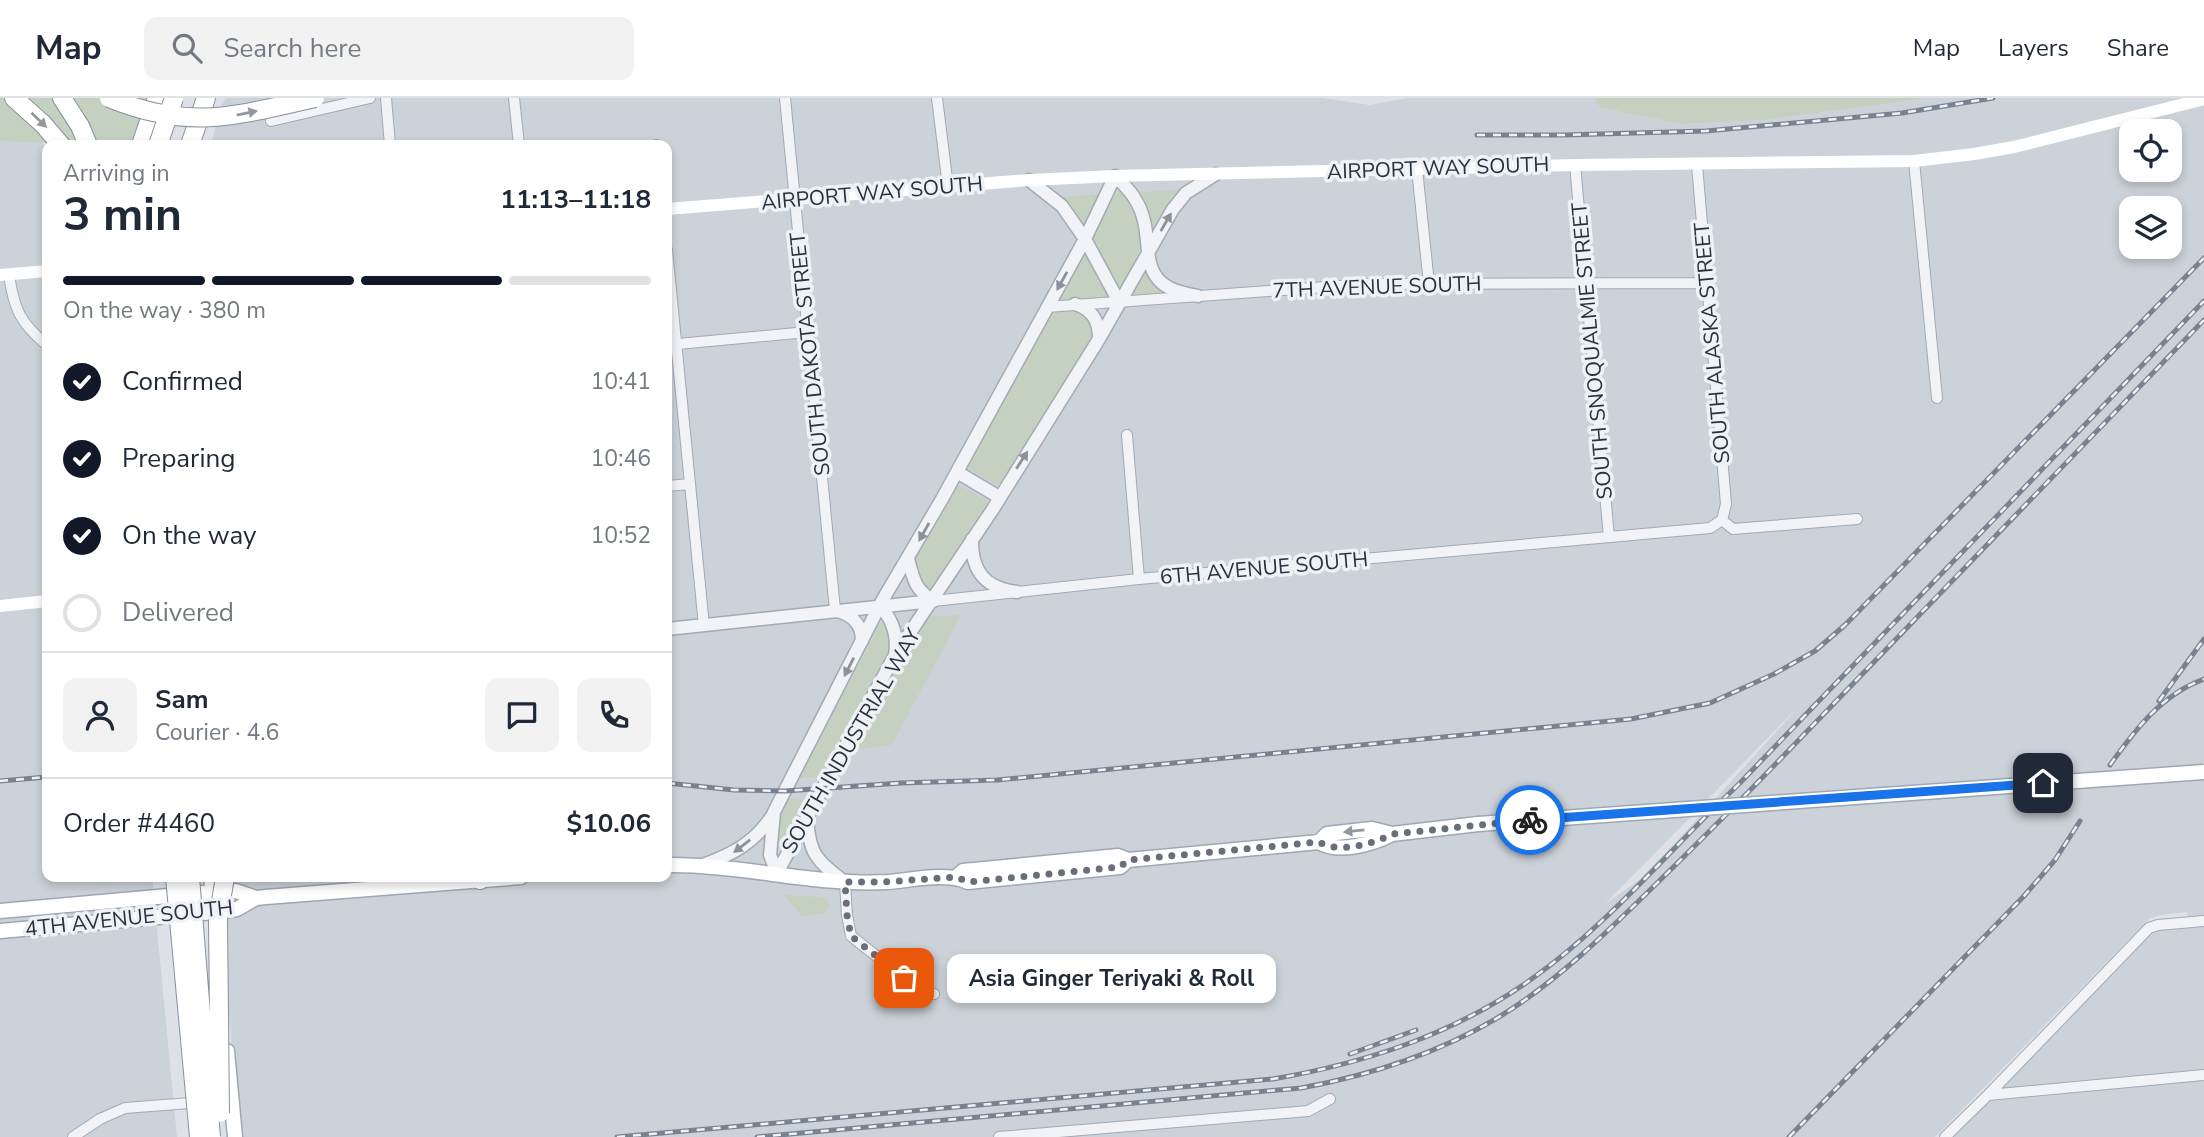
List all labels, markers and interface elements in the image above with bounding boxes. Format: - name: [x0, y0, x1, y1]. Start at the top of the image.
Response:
- search box: [144, 17, 634, 80]
- text: Map: [35, 26, 102, 71]
- icon: search: [168, 29, 206, 67]
- text: Search here: [224, 31, 361, 66]
- text: Map: [1913, 32, 1960, 64]
- text: Layers: [1998, 32, 2069, 64]
- text: Share: [2107, 32, 2169, 64]
- one-way arrow: [236, 107, 258, 118]
- one-way arrow: [30, 112, 47, 128]
- map controls: [2119, 119, 2182, 259]
- button: locate: [2119, 119, 2182, 182]
- street label: AIRPORT WAY SOUTH: [1326, 150, 1550, 186]
- text: Arriving in: [63, 158, 170, 189]
- street label: AIRPORT WAY SOUTH: [760, 169, 984, 217]
- text: 11:13–11:18: [500, 182, 651, 217]
- text: 3 min: [63, 183, 182, 246]
- button: layers: [2119, 196, 2182, 259]
- street label: SOUTH SNOQUALMIE STREET: [1565, 201, 1619, 501]
- one-way arrow: [1160, 212, 1172, 231]
- street label: SOUTH ALASKA STREET: [1687, 221, 1736, 465]
- street label: SOUTH DAKOTA STREET: [783, 231, 837, 477]
- street label: 7TH AVENUE SOUTH: [1272, 269, 1482, 305]
- one-way arrow: [1056, 271, 1068, 290]
- text: On the way · 380 m: [63, 295, 266, 326]
- icon: check: [63, 363, 101, 401]
- text: Confirmed: [122, 364, 243, 399]
- text: 10:41: [591, 366, 651, 397]
- icon: check: [63, 440, 101, 478]
- text: Preparing: [122, 441, 235, 476]
- text: 10:46: [591, 443, 651, 474]
- one-way arrow: [1015, 451, 1028, 470]
- icon: check: [63, 517, 101, 555]
- text: On the way: [122, 518, 256, 553]
- text: 10:52: [591, 520, 651, 551]
- one-way arrow: [918, 522, 930, 541]
- street label: 6TH AVENUE SOUTH: [1159, 545, 1369, 591]
- text: Delivered: [122, 595, 234, 630]
- street label: SOUTH INDUSTRIAL WAY: [775, 623, 927, 859]
- one-way arrow: [843, 657, 855, 676]
- button: person: [63, 678, 137, 752]
- button: chat: [485, 678, 559, 752]
- button: phone: [577, 678, 651, 752]
- text: Sam: [155, 682, 208, 717]
- text: Courier · 4.6: [155, 717, 279, 748]
- pin: [2013, 753, 2073, 813]
- icon: home: [2024, 764, 2062, 802]
- courier: [1495, 785, 1565, 855]
- icon: bike: [1511, 801, 1549, 839]
- text: Order #4460: [63, 806, 215, 841]
- text: $10.06: [567, 806, 651, 841]
- one-way arrow: [1343, 826, 1365, 837]
- one-way arrow: [733, 839, 752, 853]
- street label: 4TH AVENUE SOUTH: [24, 893, 234, 943]
- pin: [874, 948, 934, 1008]
- callout: Asia Ginger Teriyaki & Roll: [946, 954, 1275, 1002]
- icon: bag: [885, 959, 923, 997]
- text: Asia Ginger Teriyaki & Roll: [969, 963, 1254, 994]

